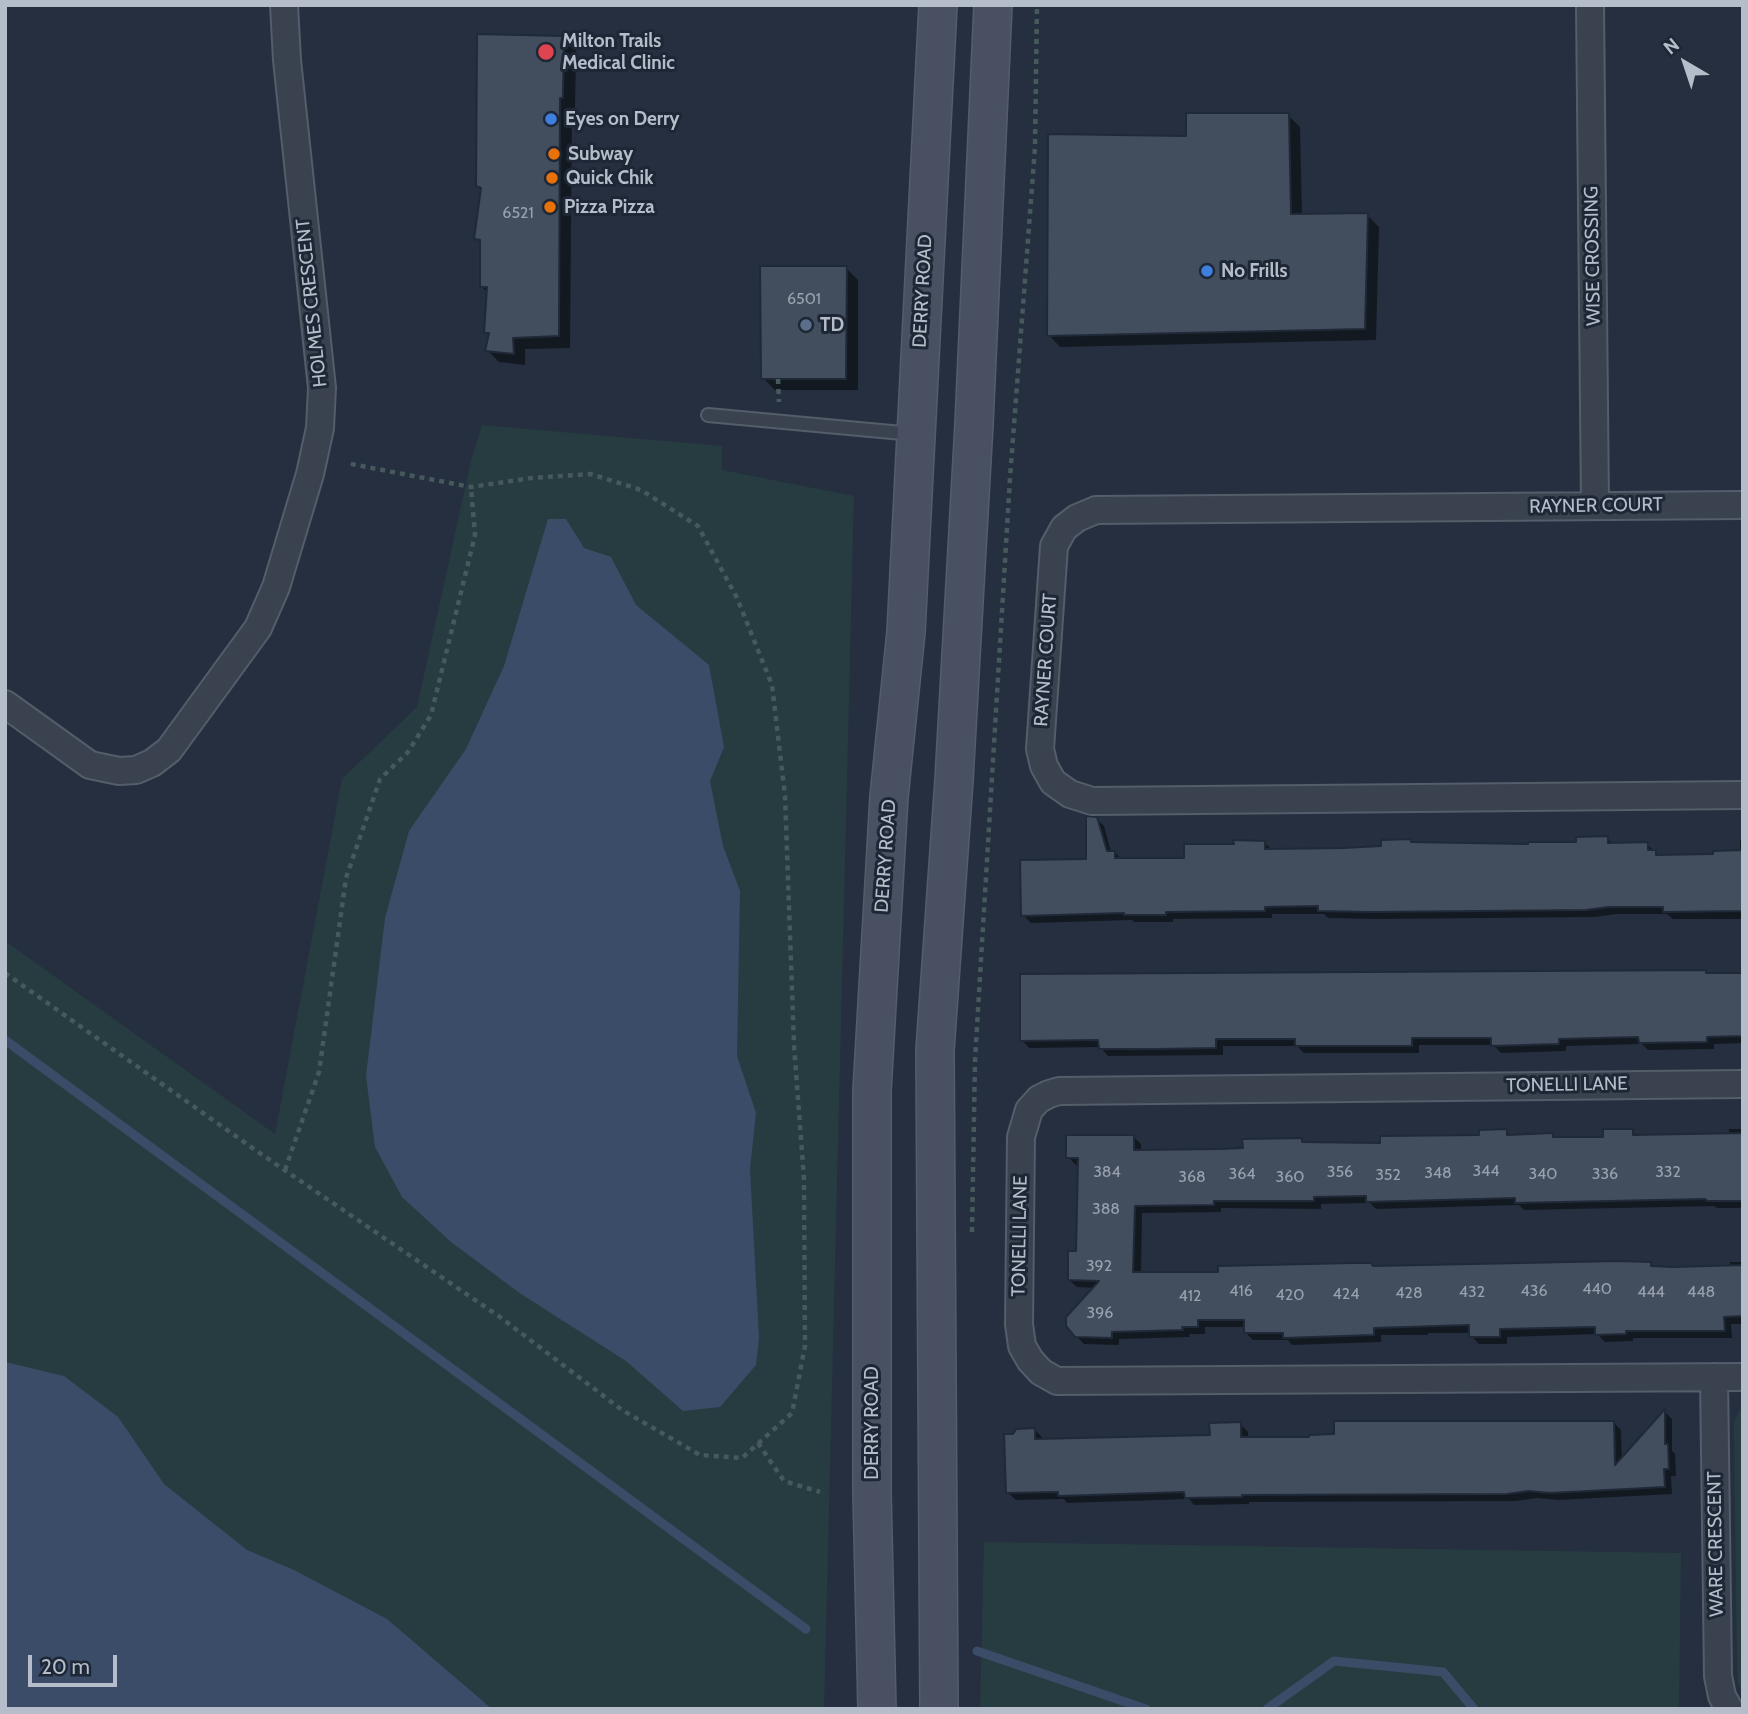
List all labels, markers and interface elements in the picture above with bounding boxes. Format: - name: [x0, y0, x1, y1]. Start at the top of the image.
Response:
- north arrow: [1650, 28, 1720, 98]
- place label: Milton Trails Medical Clinic: [562, 30, 675, 74]
- text: N: [1659, 33, 1684, 59]
- marker: Milton Trails Medical Clinic: [536, 42, 556, 62]
- place label: Eyes on Derry: [565, 108, 680, 130]
- marker: Eyes on Derry: [543, 111, 559, 127]
- place label: Subway: [568, 143, 633, 165]
- marker: Subway: [546, 146, 562, 162]
- place label: Quick Chik: [566, 167, 653, 189]
- marker: Quick Chik: [544, 170, 560, 186]
- street label: WISE CROSSING: [1580, 186, 1606, 326]
- place label: Pizza Pizza: [564, 196, 655, 218]
- marker: Pizza Pizza: [542, 199, 558, 215]
- house number: 6521: [502, 203, 534, 223]
- street label: HOLMES CRESCENT: [292, 218, 332, 388]
- street label: DERRY ROAD: [909, 234, 937, 348]
- place label: No Frills: [1221, 260, 1287, 282]
- marker: No Frills: [1199, 263, 1215, 279]
- house number: 6501: [787, 289, 821, 309]
- place label: TD: [820, 314, 844, 336]
- marker: TD: [798, 317, 814, 333]
- street label: RAYNER COURT: [1529, 493, 1663, 519]
- street label: RAYNER COURT: [1030, 593, 1062, 727]
- street label: DERRY ROAD: [871, 799, 901, 913]
- street label: TONELLI LANE: [1506, 1073, 1628, 1097]
- house number: 344: [1472, 1161, 1500, 1181]
- house number: 384: [1093, 1162, 1121, 1182]
- house number: 356: [1327, 1162, 1353, 1182]
- house number: 332: [1655, 1162, 1681, 1182]
- house number: 348: [1424, 1163, 1452, 1183]
- house number: 364: [1229, 1164, 1255, 1184]
- house number: 340: [1528, 1164, 1558, 1184]
- house number: 336: [1592, 1164, 1618, 1184]
- house number: 352: [1375, 1165, 1401, 1185]
- house number: 368: [1178, 1167, 1206, 1187]
- house number: 360: [1276, 1167, 1304, 1187]
- street label: TONELLI LANE: [1008, 1175, 1032, 1297]
- house number: 388: [1092, 1199, 1120, 1219]
- house number: 392: [1086, 1256, 1112, 1276]
- house number: 440: [1582, 1279, 1612, 1299]
- house number: 416: [1229, 1281, 1253, 1301]
- house number: 436: [1521, 1281, 1547, 1301]
- house number: 432: [1459, 1282, 1485, 1302]
- house number: 444: [1637, 1282, 1665, 1302]
- house number: 448: [1687, 1282, 1715, 1302]
- house number: 428: [1395, 1283, 1423, 1303]
- house number: 424: [1333, 1284, 1359, 1304]
- house number: 420: [1276, 1285, 1304, 1305]
- house number: 412: [1179, 1286, 1201, 1306]
- house number: 396: [1087, 1303, 1113, 1323]
- street label: DERRY ROAD: [861, 1366, 883, 1480]
- street label: WARE CRESCENT: [1703, 1471, 1729, 1617]
- scale bar: [32, 1640, 121, 1684]
- text: 20 m: [41, 1654, 90, 1679]

